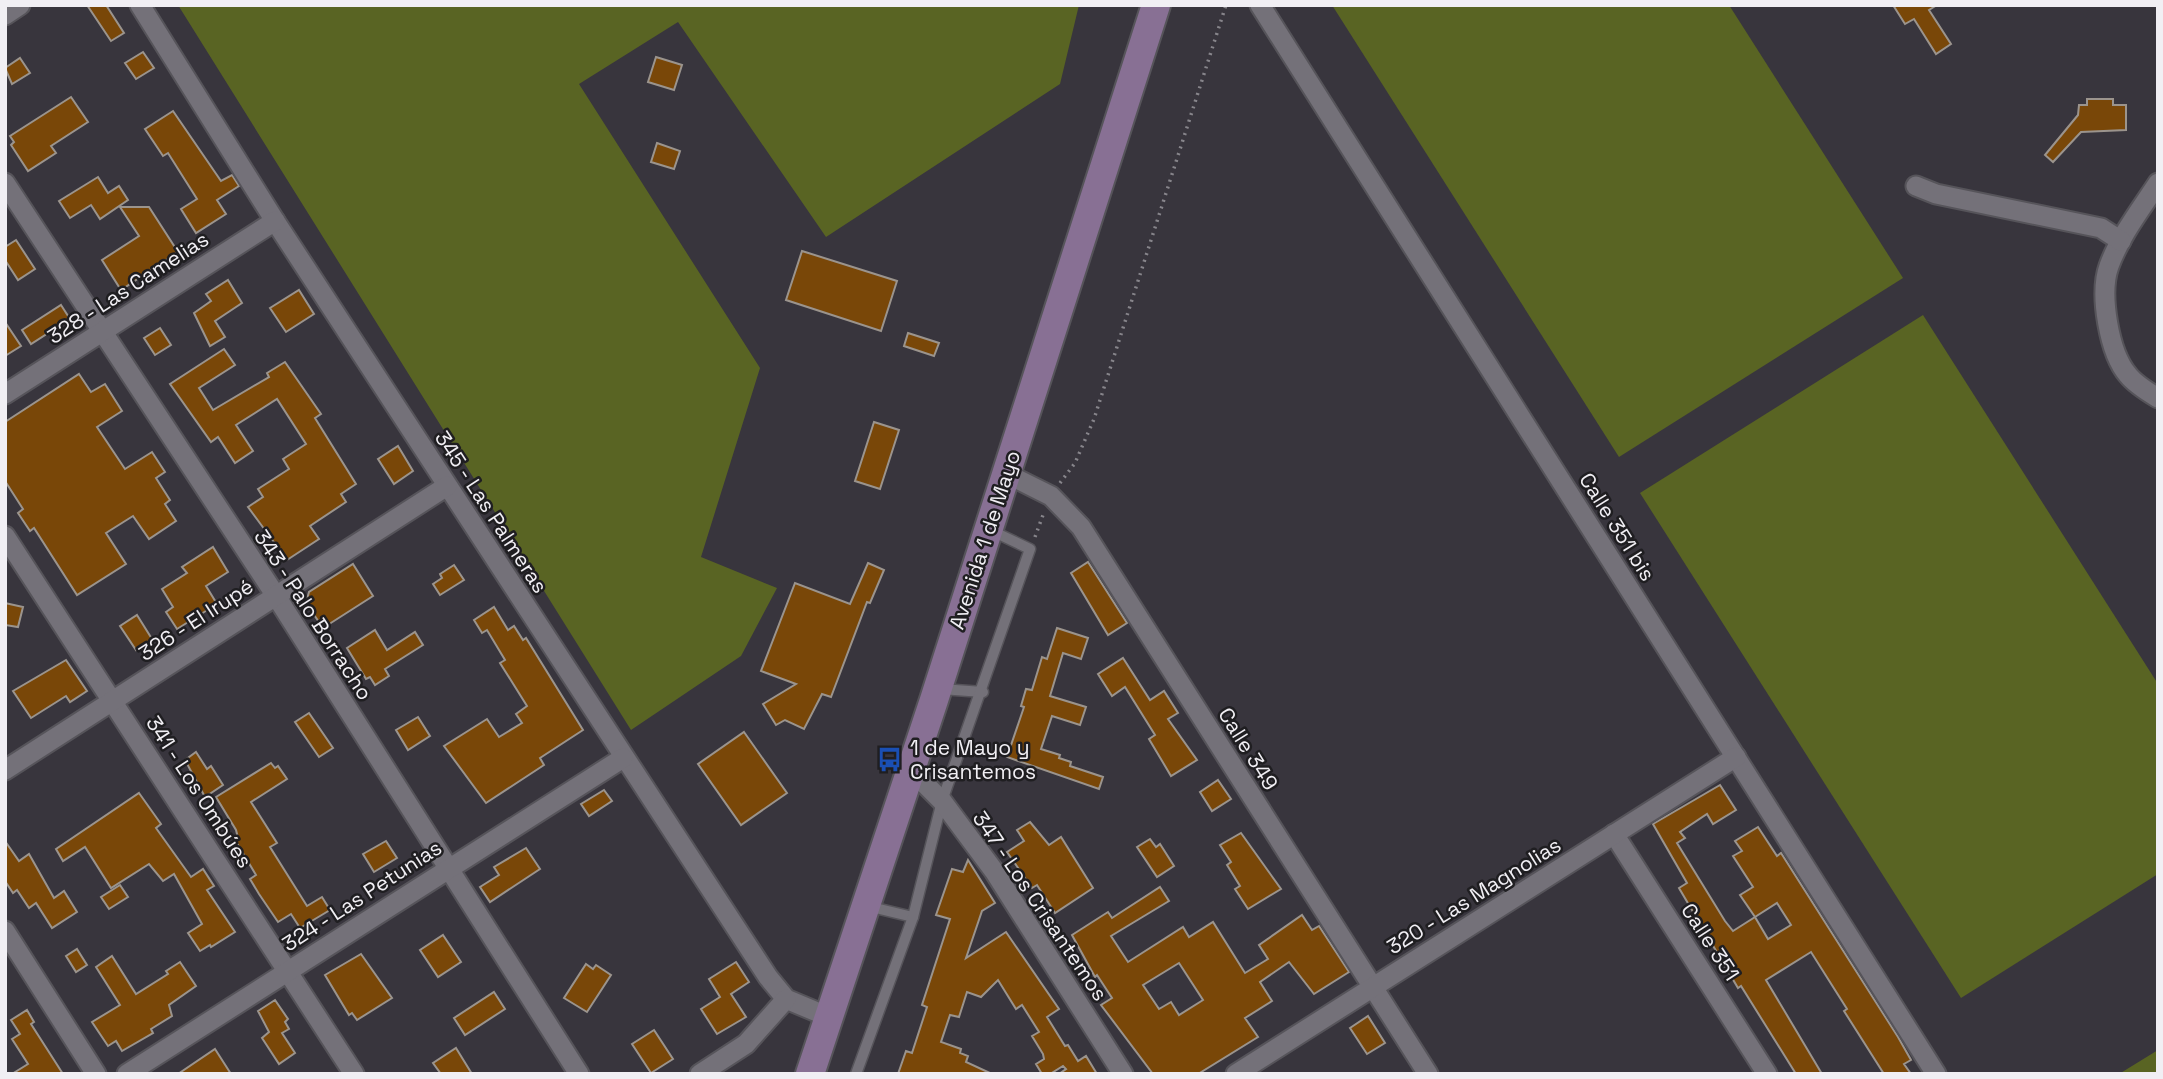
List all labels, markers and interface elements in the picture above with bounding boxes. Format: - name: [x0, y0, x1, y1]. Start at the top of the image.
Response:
- street label: 328 - Las Camelias: [42, 225, 213, 350]
- street label: 345 - Las Palmeras: [429, 425, 554, 598]
- street label: Avenida 1 de Mayo: [943, 447, 1026, 633]
- street label: Calle 351 bis: [1574, 468, 1661, 586]
- street label: 343 - Palo Borracho: [248, 524, 379, 705]
- street label: 326 - El Irupé: [133, 572, 258, 667]
- street label: Calle 349: [1213, 702, 1284, 795]
- street label: 341 - Los Ombúes: [140, 711, 259, 873]
- place label: 1 de Mayo y Crisantemos: [910, 734, 1036, 785]
- bus stop icon: 1 de Mayo y Crisantemos: [876, 746, 904, 774]
- street label: 347 - Los Crisantemos: [967, 806, 1114, 1006]
- street label: 320 - Las Magnolias: [1382, 831, 1566, 960]
- street label: 324 - Las Petunias: [277, 834, 447, 957]
- street label: Calle 351: [1675, 898, 1746, 986]

